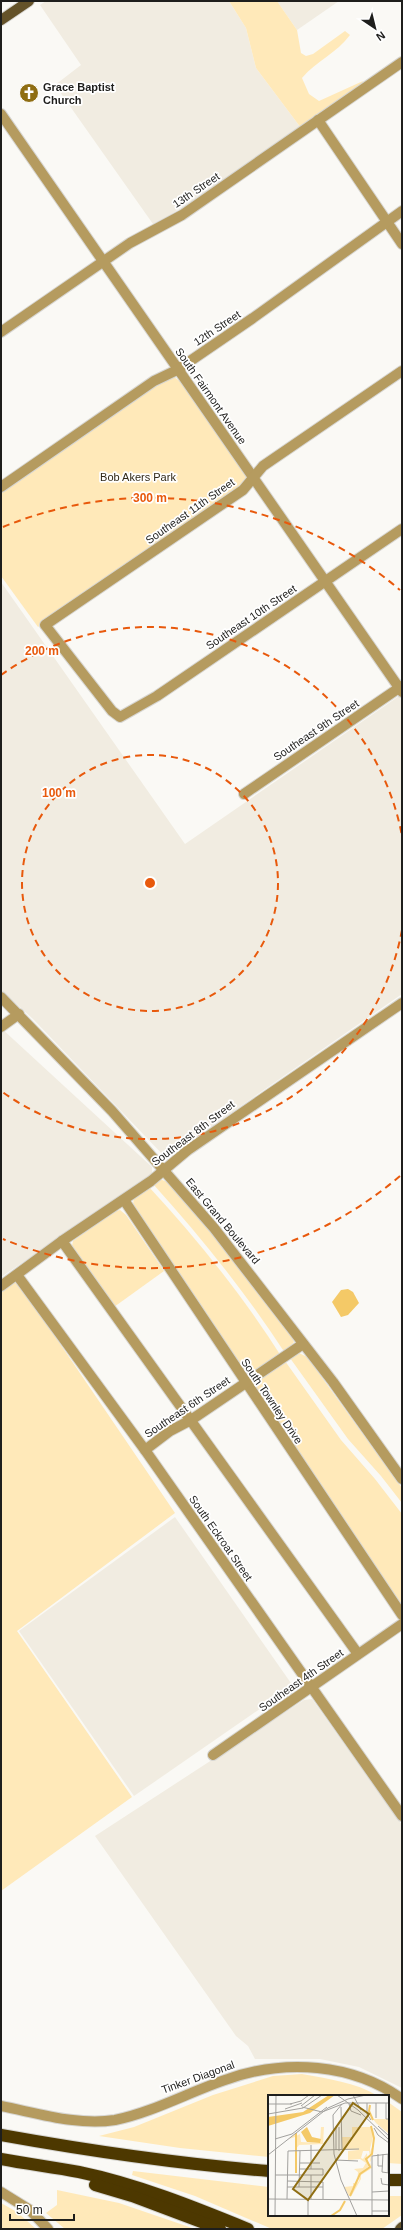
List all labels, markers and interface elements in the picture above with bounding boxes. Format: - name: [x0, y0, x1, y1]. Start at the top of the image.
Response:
- north arrow: [355, 8, 395, 48]
- text: N: [374, 29, 387, 43]
- place label: Grace Baptist Church: [43, 81, 115, 106]
- church icon: Grace Baptist Church: [18, 82, 40, 104]
- street label: 13th Street: [170, 170, 222, 210]
- street label: 12th Street: [191, 308, 243, 348]
- street label: South Fairmont Avenue: [173, 346, 249, 446]
- park label: Bob Akers Park: [100, 471, 176, 483]
- street label: Southeast 11th Street: [143, 476, 237, 546]
- text: 300 m: [133, 491, 167, 505]
- street label: Southeast 10th Street: [204, 582, 298, 652]
- text: 200 m: [25, 644, 59, 658]
- street label: Southeast 9th Street: [271, 697, 361, 763]
- text: 100 m: [42, 786, 76, 800]
- centre of rings: [143, 876, 157, 890]
- street label: Southeast 8th Street: [149, 1098, 237, 1168]
- street label: East Grand Boulevard: [184, 1176, 262, 1266]
- street label: South Townley Drive: [239, 1356, 305, 1446]
- street label: Southeast 6th Street: [142, 1374, 232, 1440]
- street label: South Eckroat Street: [187, 1493, 255, 1583]
- street label: Southeast 4th Street: [256, 1646, 346, 1714]
- street label: Tinker Diagonal: [160, 2058, 236, 2096]
- inset map: [268, 2095, 389, 2216]
- scale bar: [10, 2196, 74, 2222]
- text: 50 m: [16, 2203, 43, 2217]

